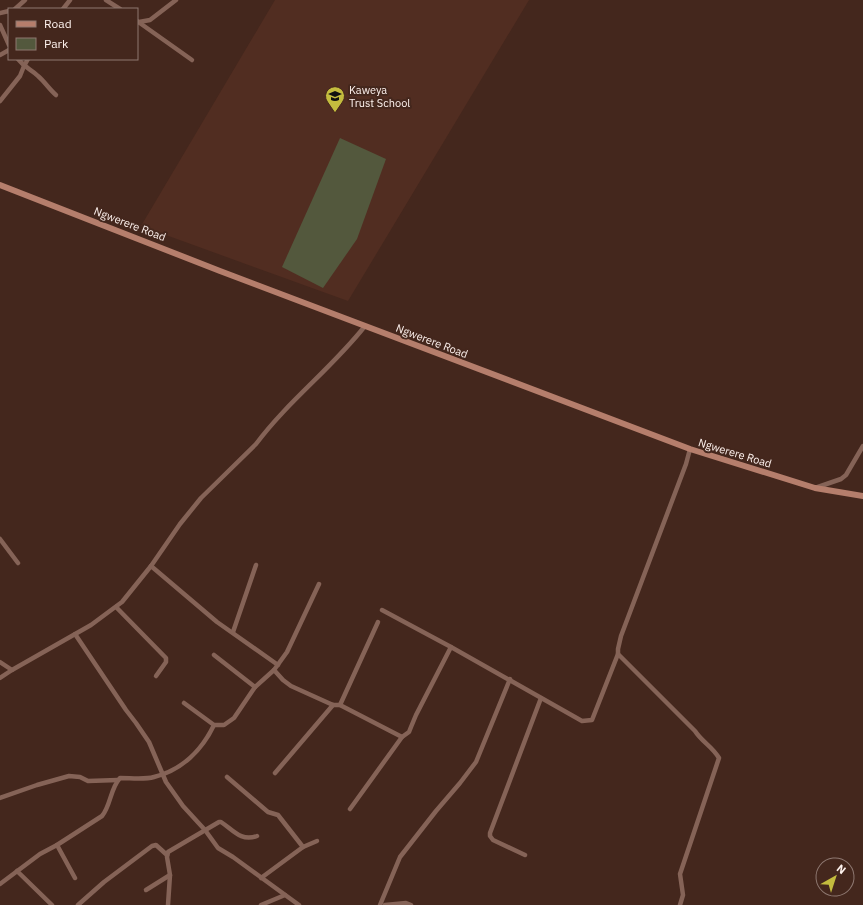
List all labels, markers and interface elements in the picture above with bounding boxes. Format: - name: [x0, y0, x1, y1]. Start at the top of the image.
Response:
- legend: [8, 8, 138, 60]
- text: Road: [44, 16, 72, 31]
- text: Park: [44, 36, 69, 51]
- place label: Kaweya Trust School: [349, 83, 410, 110]
- school or university icon: Kaweya Trust School: [324, 85, 346, 113]
- street label: Ngwerere Road: [92, 204, 168, 244]
- street label: Ngwerere Road: [394, 321, 470, 361]
- street label: Ngwerere Road: [697, 435, 773, 471]
- north arrow: [815, 857, 855, 897]
- text: N: [834, 861, 849, 877]

